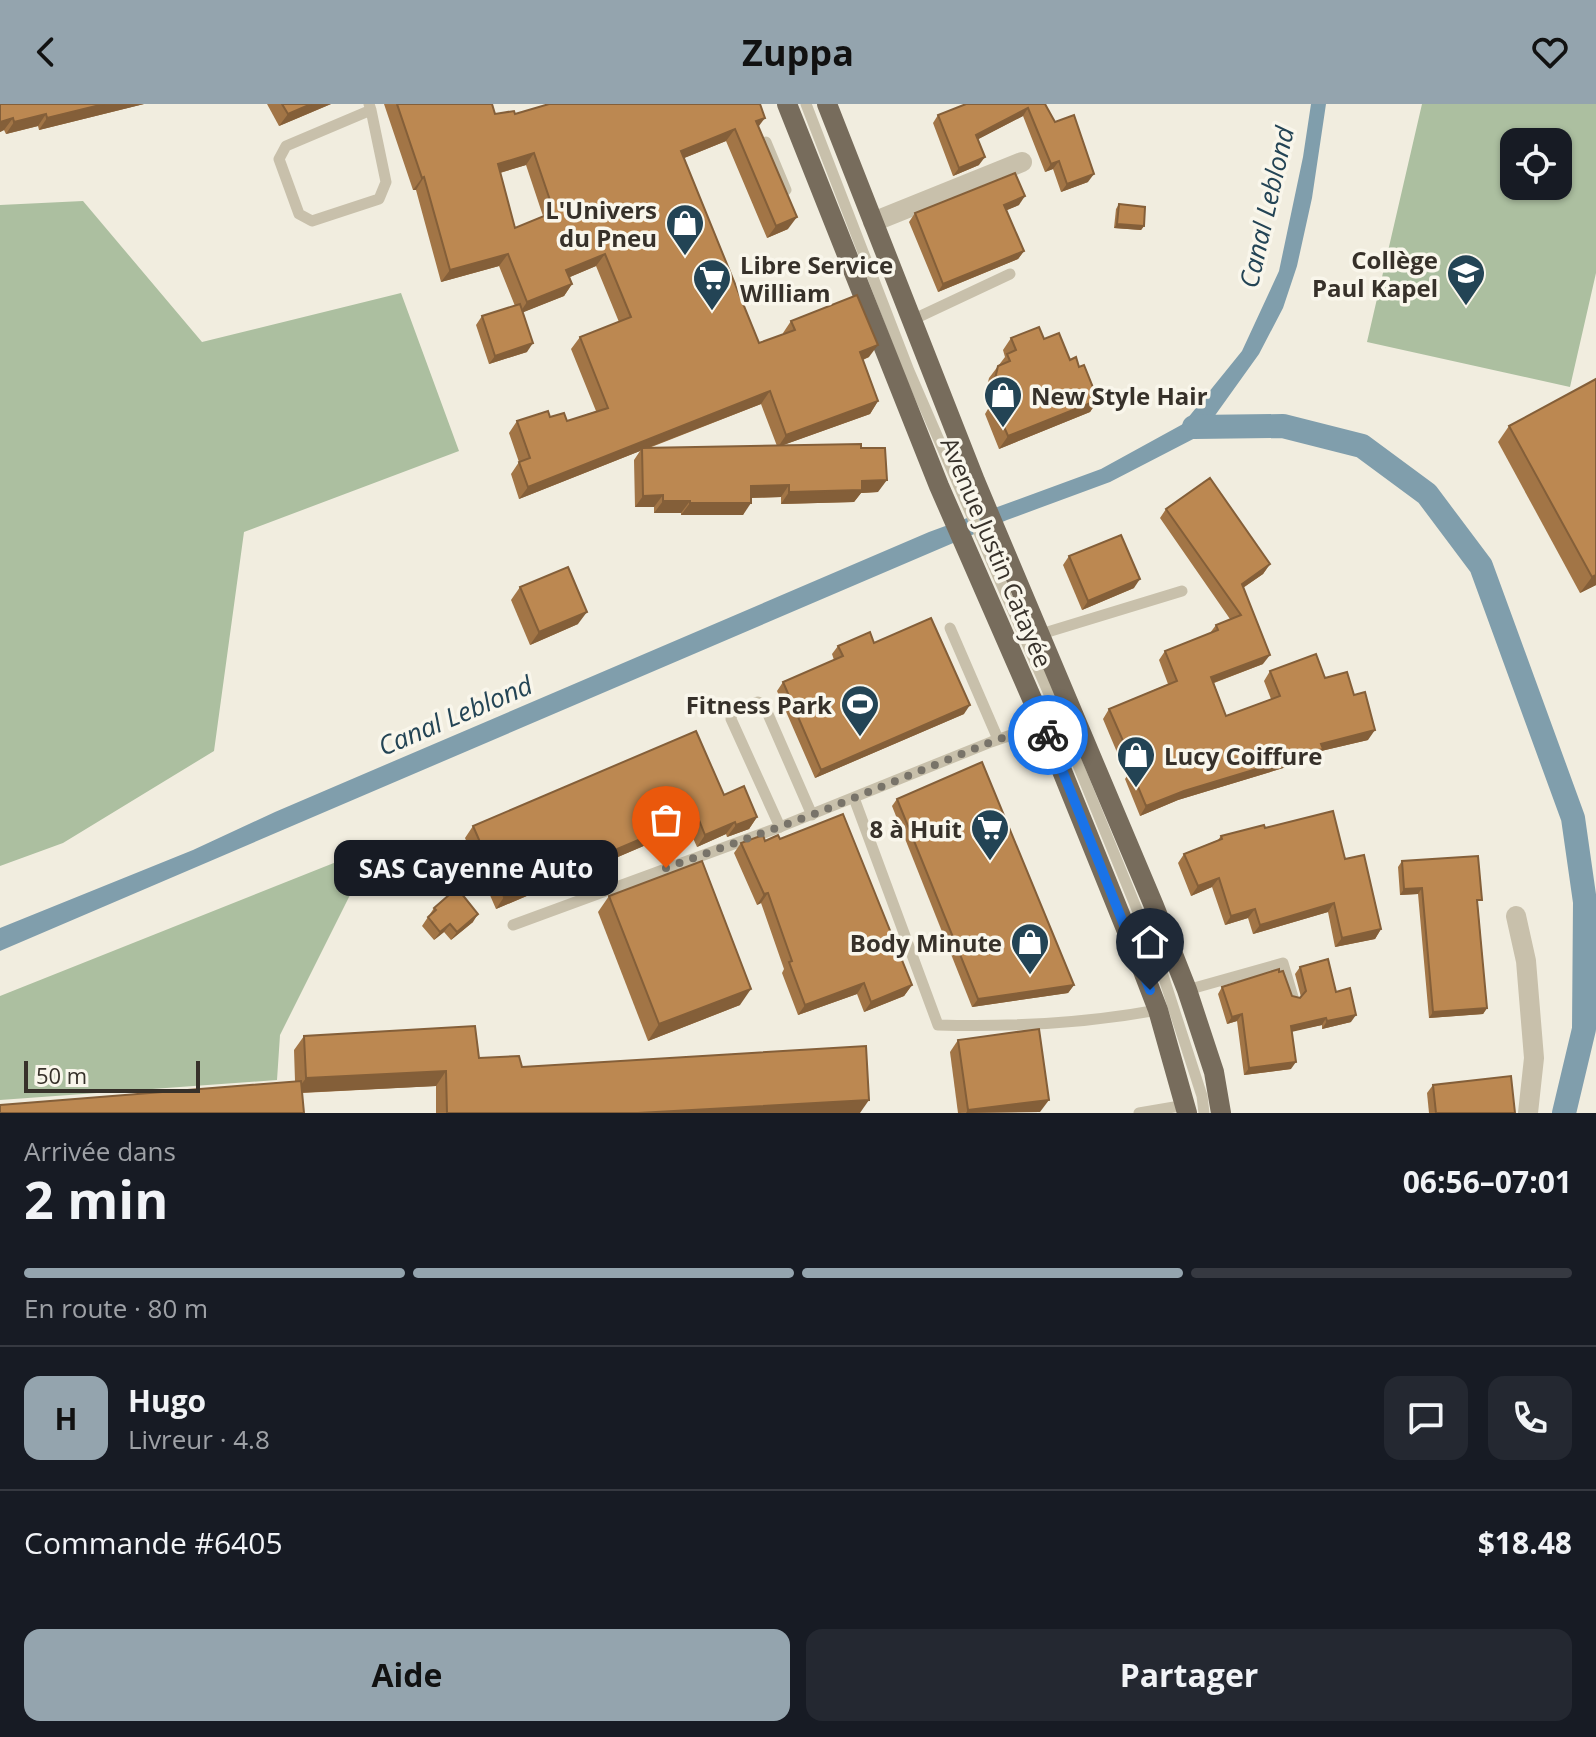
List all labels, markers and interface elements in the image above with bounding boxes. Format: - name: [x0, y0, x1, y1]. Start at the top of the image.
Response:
- text: Zuppa: [742, 28, 854, 77]
- icon: back: [24, 30, 68, 74]
- icon: heart: [1528, 30, 1572, 74]
- water label: Canal Leblond: [1230, 122, 1302, 291]
- map controls: [1500, 128, 1572, 200]
- button: locate: [1500, 128, 1572, 200]
- place label: L'Univers du Pneu: [545, 193, 657, 254]
- shop icon: L'Univers du Pneu: [664, 202, 706, 257]
- place label: Collège Paul Kapel: [1312, 243, 1438, 304]
- place label: Libre Service William: [740, 248, 893, 309]
- school or university icon: Collège Paul Kapel: [1445, 252, 1487, 307]
- supermarket icon: Libre Service William: [691, 257, 733, 312]
- shop icon: New Style Hair: [982, 374, 1024, 429]
- place label: New Style Hair: [1031, 379, 1208, 412]
- street label: Avenue Justin Catayée: [934, 432, 1060, 672]
- water label: Canal Leblond: [372, 666, 539, 764]
- sports icon: Fitness Park: [839, 683, 881, 738]
- place label: Fitness Park: [686, 688, 832, 721]
- courier: [1008, 695, 1088, 775]
- icon: bike: [1026, 713, 1070, 757]
- shop icon: Lucy Coiffure: [1115, 734, 1157, 789]
- place label: Lucy Coiffure: [1164, 739, 1322, 772]
- pin: [632, 786, 700, 868]
- icon: bag: [644, 798, 688, 842]
- supermarket icon: 8 à Huit: [969, 807, 1011, 862]
- place label: 8 à Huit: [869, 812, 962, 845]
- callout: SAS Cayenne Auto: [334, 840, 618, 896]
- text: SAS Cayenne Auto: [359, 850, 593, 886]
- pin: [1116, 908, 1184, 990]
- icon: home: [1128, 920, 1172, 964]
- shop icon: Body Minute: [1009, 921, 1051, 976]
- place label: Body Minute: [850, 926, 1002, 959]
- scale bar: [24, 1057, 200, 1093]
- text: 50 m: [36, 1060, 87, 1090]
- text: Arrivée dans: [24, 1133, 176, 1169]
- text: 06:56–07:01: [1403, 1161, 1572, 1202]
- text: 2 min: [24, 1163, 168, 1234]
- text: En route · 80 m: [24, 1290, 208, 1326]
- button: chat: [1384, 1376, 1468, 1460]
- button: phone: [1488, 1376, 1572, 1460]
- text: Hugo: [128, 1380, 206, 1421]
- text: H: [55, 1398, 77, 1439]
- text: Livreur · 4.8: [128, 1421, 270, 1457]
- text: Commande #6405: [24, 1522, 283, 1563]
- text: $18.48: [1478, 1522, 1572, 1563]
- button: Aide: [24, 1629, 790, 1721]
- button: Partager: [806, 1629, 1572, 1721]

